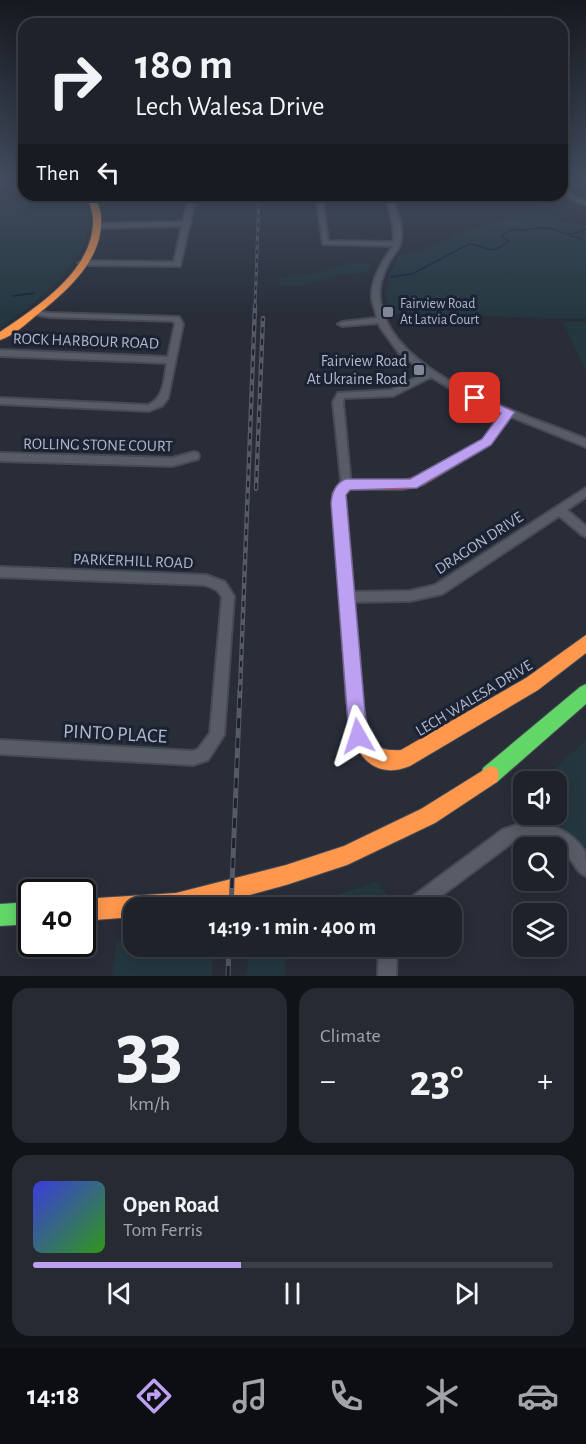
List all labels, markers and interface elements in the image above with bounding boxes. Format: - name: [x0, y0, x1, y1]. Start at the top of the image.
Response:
- icon: right: [36, 42, 114, 120]
- text: 180 m: [135, 44, 233, 86]
- text: Lech Walesa Drive: [135, 93, 325, 120]
- icon: left: [92, 156, 125, 189]
- text: Then: [36, 162, 80, 184]
- place label: Fairview Road At Latvia Court: [400, 297, 480, 327]
- marker: Fairview Road At Latvia Court: [381, 305, 395, 319]
- street label: ROCK HARBOUR ROAD: [13, 330, 159, 352]
- place label: Fairview Road At Ukraine Road: [307, 353, 407, 387]
- marker: Fairview Road At Ukraine Road: [412, 363, 426, 377]
- pin: [449, 372, 500, 423]
- icon: arrive: [458, 381, 491, 414]
- street label: ROLLING STONE COURT: [23, 436, 173, 454]
- street label: DRAGON DRIVE: [432, 508, 526, 577]
- street label: PARKERHILL ROAD: [73, 551, 193, 571]
- street label: LECH WALESA DRIVE: [413, 657, 535, 739]
- position arrow: [326, 704, 390, 768]
- street label: PINTO PLACE: [62, 721, 168, 747]
- map controls: [513, 771, 567, 957]
- button: sound: [513, 771, 567, 825]
- button: search: [513, 837, 567, 891]
- speed limit sign: 40: [18, 879, 96, 957]
- button: layers: [513, 903, 567, 957]
- text: 14:19 · 1 min · 400 m: [209, 916, 376, 938]
- text: 33: [116, 1014, 183, 1092]
- text: Climate: [320, 1026, 381, 1046]
- text: 23°: [410, 1059, 463, 1104]
- text: −: [320, 1065, 336, 1098]
- text: +: [537, 1065, 553, 1098]
- text: km/h: [129, 1094, 170, 1114]
- text: Open Road: [123, 1194, 219, 1216]
- text: Tom Ferris: [123, 1220, 203, 1240]
- icon: previous: [103, 1277, 136, 1310]
- icon: pause: [276, 1277, 309, 1310]
- icon: next: [450, 1277, 483, 1310]
- icon: directions: [133, 1375, 175, 1417]
- icon: music: [229, 1375, 271, 1417]
- icon: phone: [325, 1375, 367, 1417]
- icon: climate: [421, 1375, 463, 1417]
- icon: car: [517, 1375, 559, 1417]
- text: 14:18: [27, 1382, 79, 1409]

